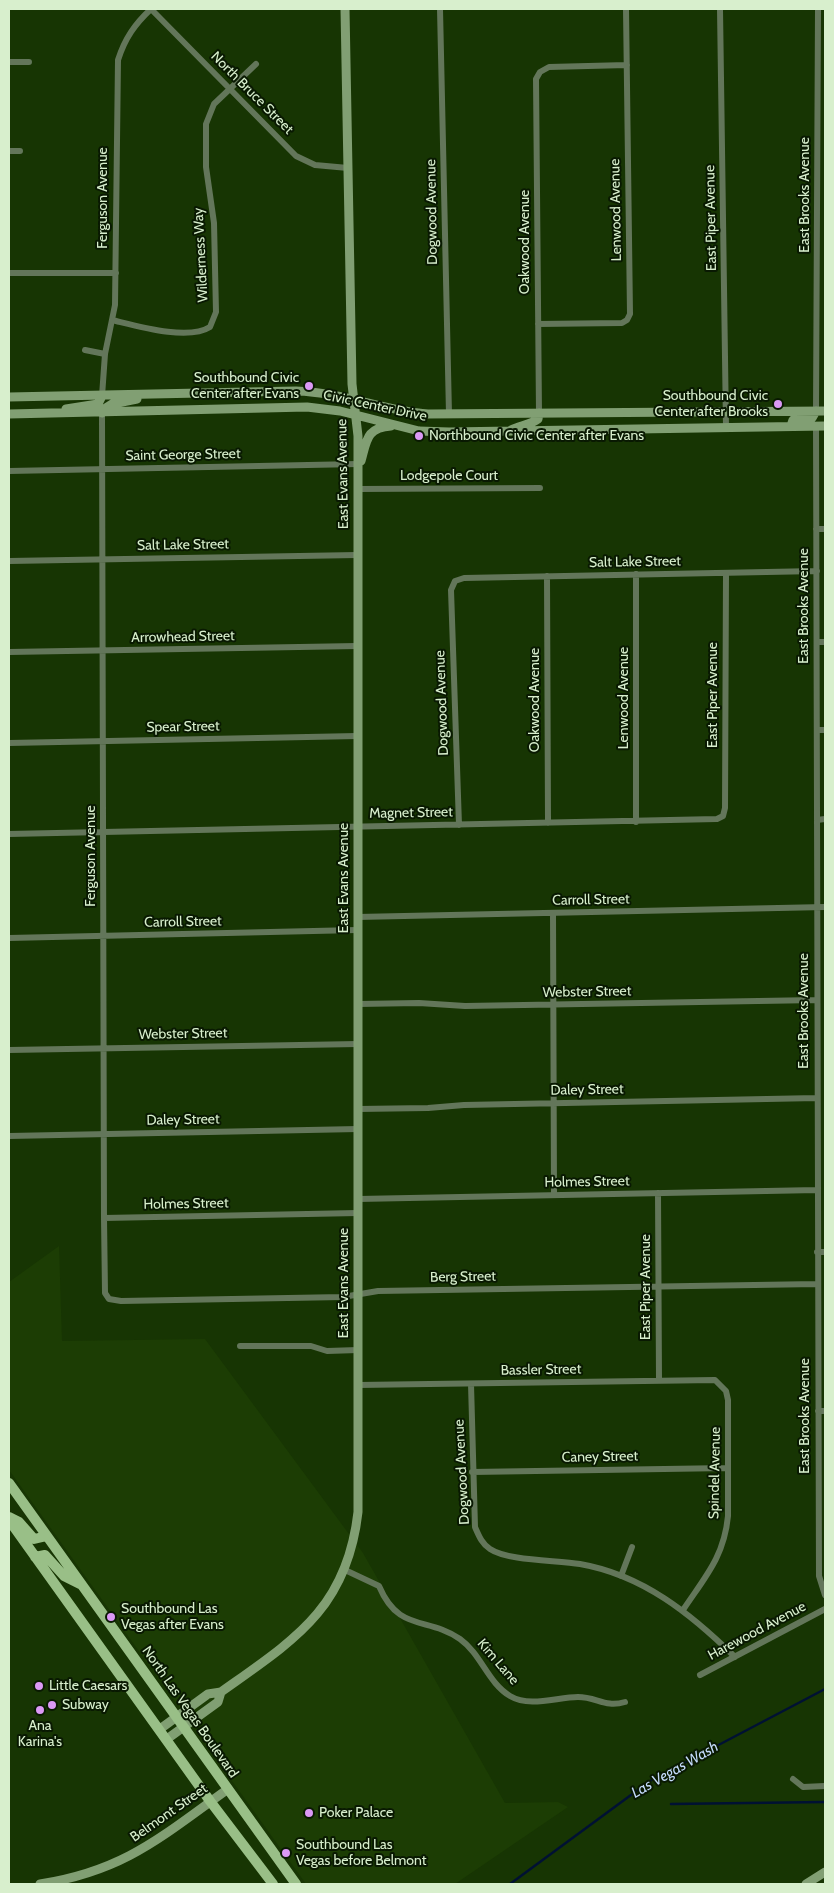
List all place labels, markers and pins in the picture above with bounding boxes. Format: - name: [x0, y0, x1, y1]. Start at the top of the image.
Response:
- place label: Southbound Civic Center after Evans: [191, 370, 299, 402]
- marker: Southbound Civic Center after Evans: [303, 380, 315, 392]
- place label: Southbound Civic Center after Brooks: [655, 388, 768, 421]
- marker: Southbound Civic Center after Brooks: [772, 398, 784, 410]
- place label: Northbound Civic Center after Evans: [429, 428, 644, 444]
- marker: Northbound Civic Center after Evans: [413, 430, 425, 442]
- place label: Southbound Las Vegas after Evans: [121, 1601, 224, 1634]
- marker: Southbound Las Vegas after Evans: [105, 1611, 117, 1623]
- place label: Little Caesars: [49, 1678, 127, 1694]
- marker: Little Caesars: [33, 1680, 45, 1692]
- place label: Subway: [62, 1697, 109, 1713]
- marker: Subway: [46, 1699, 58, 1711]
- marker: Ana Karina's: [34, 1704, 46, 1716]
- place label: Ana Karina's: [18, 1718, 62, 1750]
- place label: Poker Palace: [319, 1805, 393, 1821]
- marker: Poker Palace: [303, 1807, 315, 1819]
- place label: Southbound Las Vegas before Belmont: [296, 1837, 426, 1870]
- marker: Southbound Las Vegas before Belmont: [280, 1847, 292, 1859]

